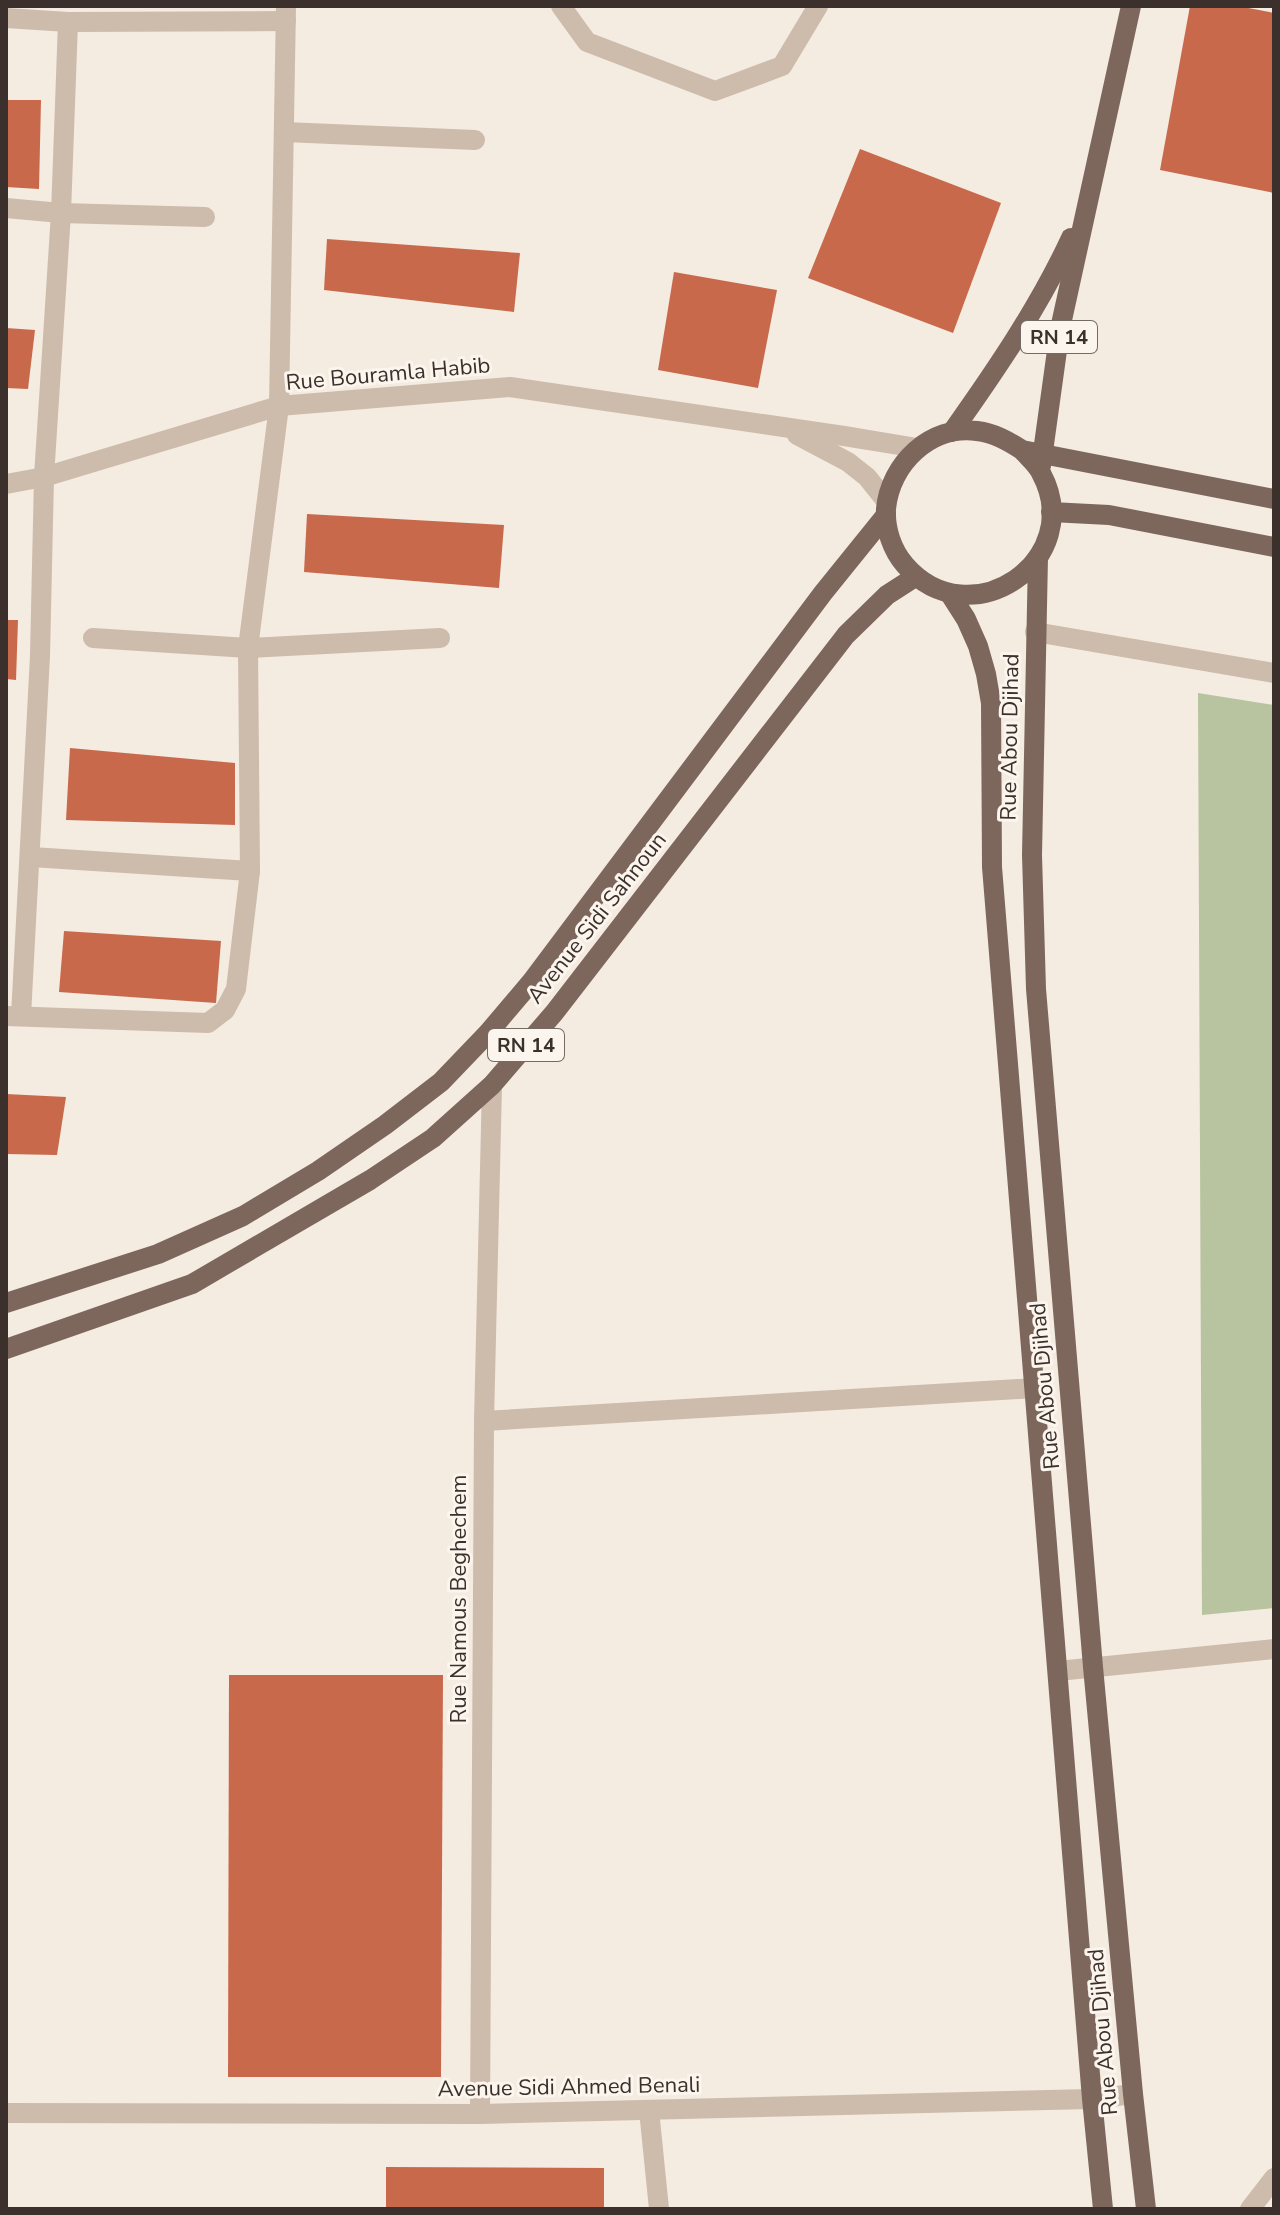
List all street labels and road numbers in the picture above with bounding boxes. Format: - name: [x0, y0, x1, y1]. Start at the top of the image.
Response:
- road number: RN 14: [1021, 321, 1097, 353]
- street label: Rue Bouramla Habib: [285, 350, 491, 398]
- street label: Rue Abou Djihad: [994, 653, 1026, 821]
- street label: Avenue Sidi Sahnoun: [521, 826, 673, 1010]
- road number: RN 14: [488, 1029, 564, 1061]
- street label: Rue Abou Djihad: [1023, 1301, 1067, 1471]
- street label: Rue Namous Beghechem: [444, 1475, 474, 1723]
- street label: Rue Abou Djihad: [1081, 1947, 1125, 2117]
- street label: Avenue Sidi Ahmed Benali: [437, 2070, 701, 2104]

